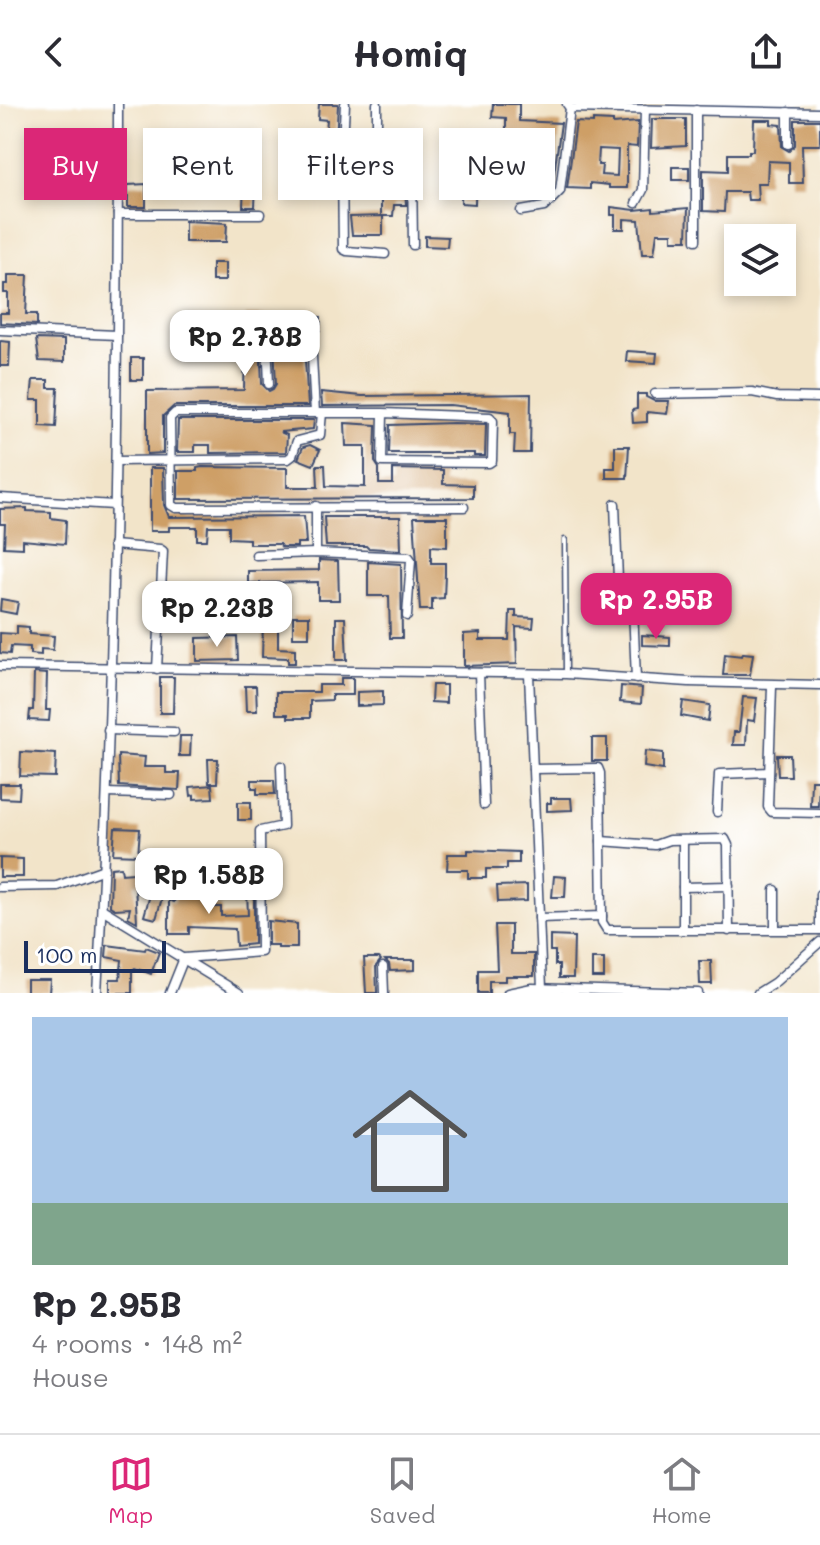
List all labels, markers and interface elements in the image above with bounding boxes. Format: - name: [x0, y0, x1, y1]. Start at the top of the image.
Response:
- text: Homiq: [353, 29, 467, 76]
- icon: back: [32, 30, 76, 74]
- icon: share: [744, 30, 788, 74]
- chip: Buy: [24, 128, 127, 200]
- chip: Rent: [143, 128, 262, 200]
- chip: Filters: [278, 128, 423, 200]
- chip: New: [439, 128, 555, 200]
- map controls: [724, 224, 796, 296]
- button: layers: [724, 224, 796, 296]
- pin: Rp 2.78B: [162, 310, 328, 378]
- text: Rp 2.78B: [188, 319, 302, 353]
- pin: Rp 2.95B: [573, 573, 739, 641]
- pin: Rp 2.23B: [134, 581, 300, 649]
- text: Rp 2.95B: [599, 582, 713, 616]
- text: Rp 2.23B: [160, 590, 274, 624]
- pin: Rp 1.58B: [126, 848, 292, 916]
- text: Rp 1.58B: [153, 857, 265, 891]
- scale bar: [24, 937, 166, 973]
- text: 100 m: [36, 940, 98, 969]
- icon: home: [338, 1069, 482, 1213]
- text: Rp 2.95B: [32, 1281, 182, 1326]
- text: 4 rooms · 148 m²: [32, 1326, 242, 1360]
- text: House: [32, 1360, 109, 1394]
- tab: Map: [108, 1452, 153, 1529]
- tab: Saved: [370, 1452, 435, 1529]
- tab: Home: [652, 1452, 712, 1529]

